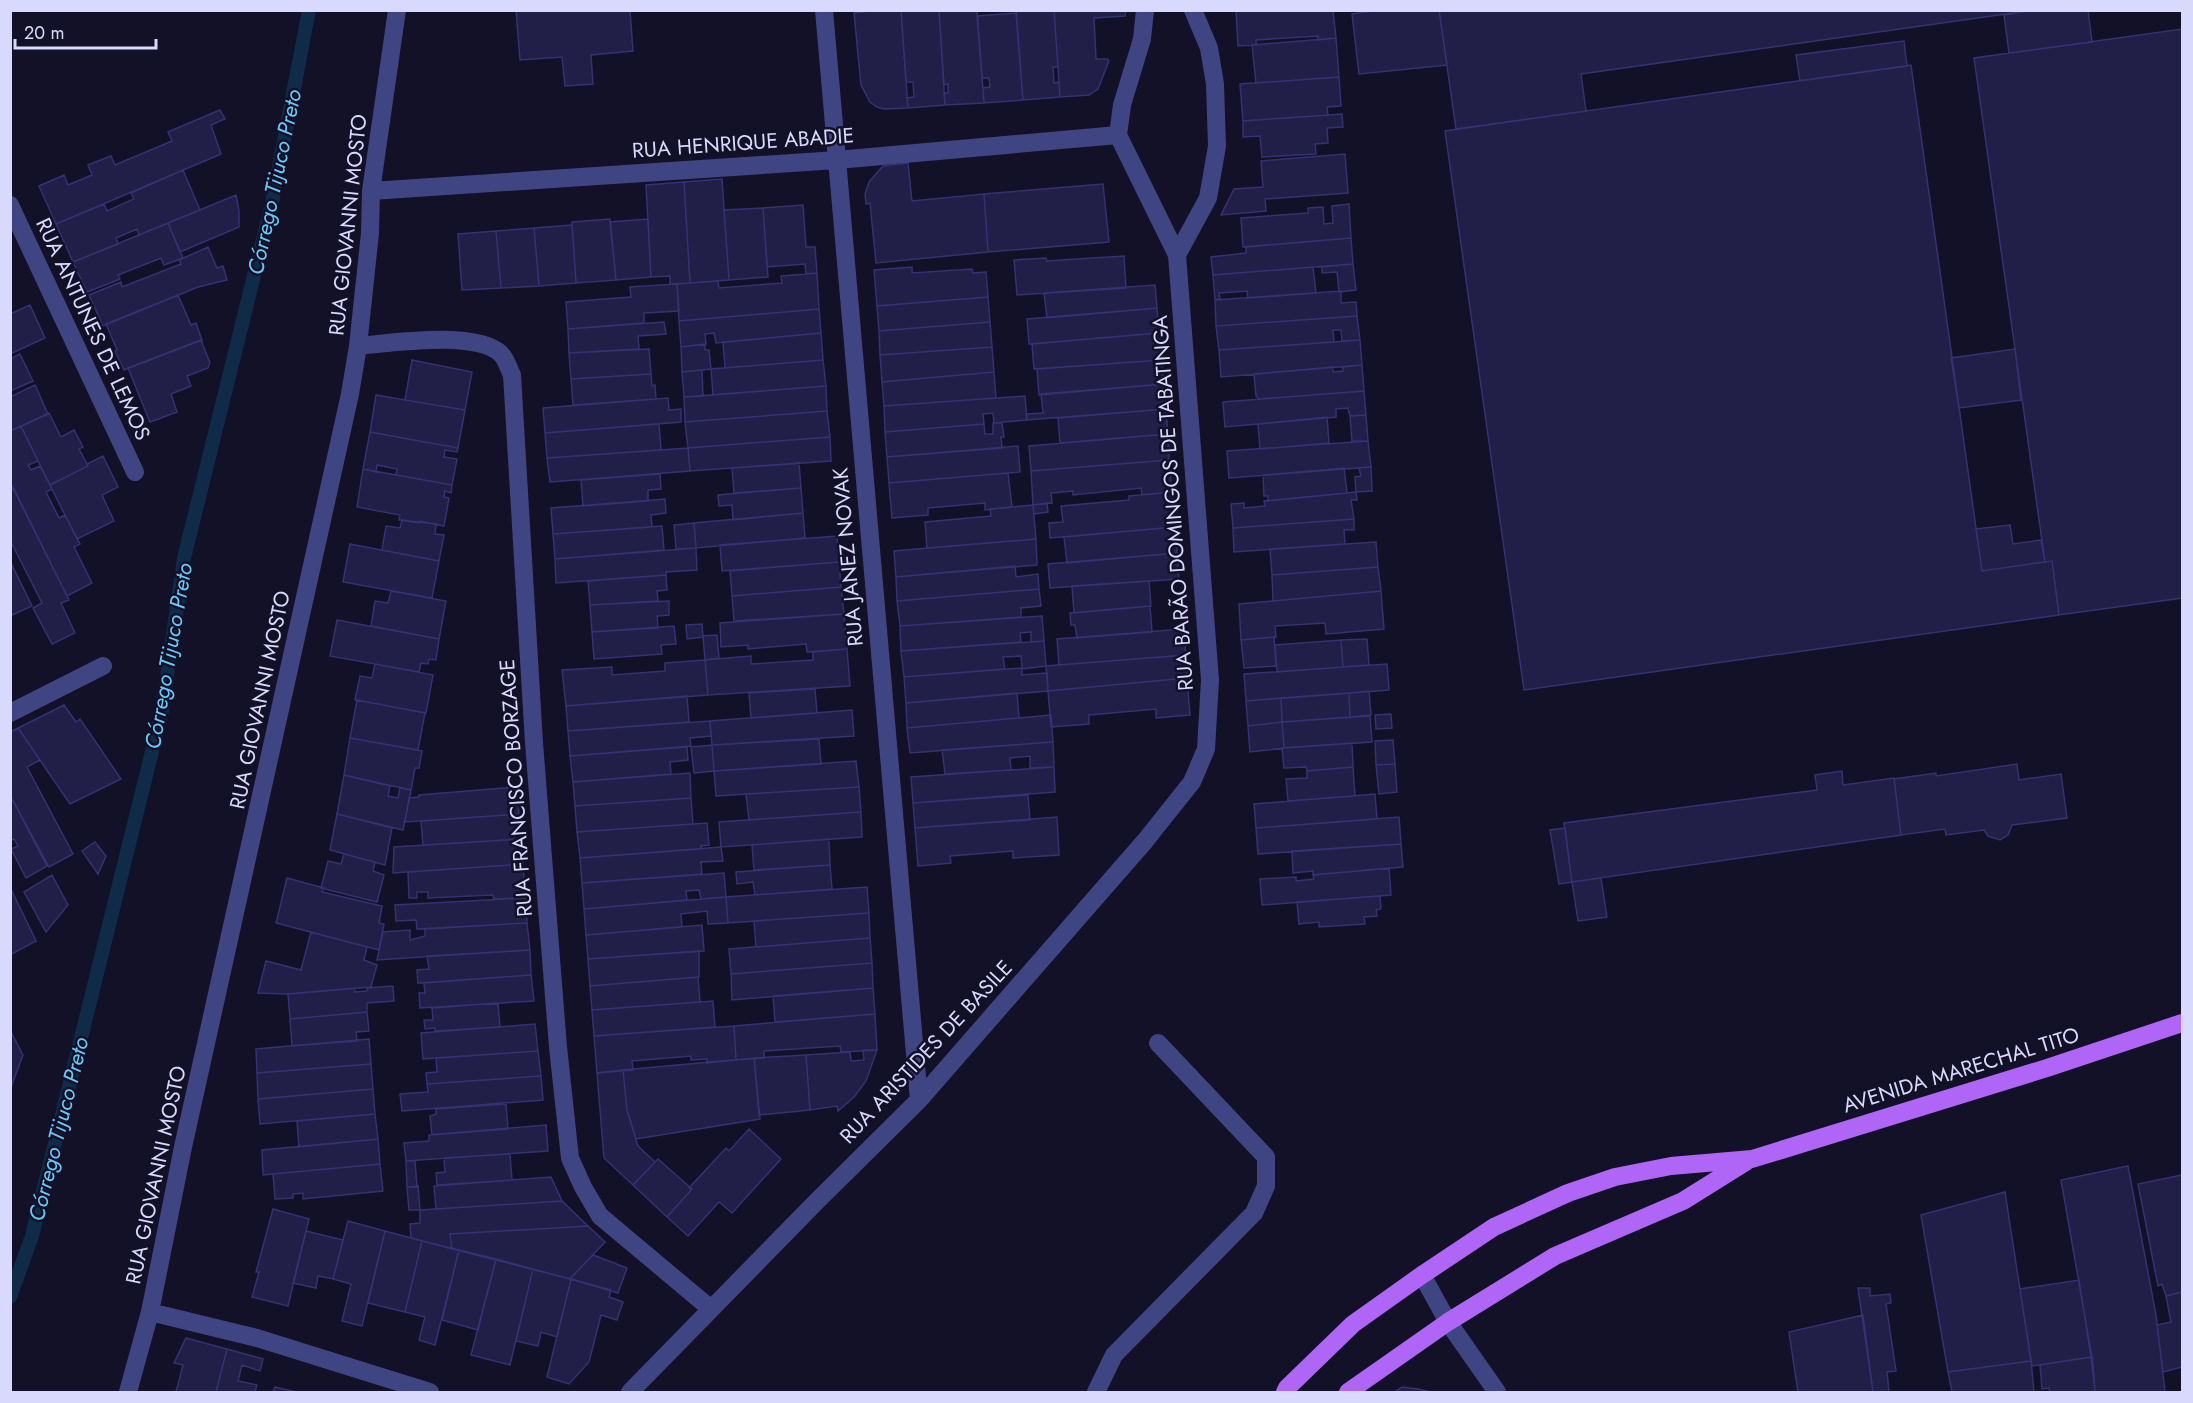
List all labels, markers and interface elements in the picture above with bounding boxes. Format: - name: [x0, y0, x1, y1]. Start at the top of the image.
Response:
- scale bar: [15, 12, 156, 50]
- text: 20 m: [24, 20, 64, 46]
- water label: Córrego Tijuco Preto: [239, 86, 309, 278]
- street label: RUA GIOVANNI MOSTO: [321, 113, 375, 337]
- street label: RUA HENRIQUE ABADIE: [631, 120, 855, 166]
- street label: RUA ANTUNES DE LEMOS: [28, 213, 158, 445]
- street label: RUA BARÃO DOMINGOS DE TABATINGA: [1145, 314, 1201, 692]
- street label: RUA JANEZ NOVAK: [825, 466, 871, 648]
- water label: Córrego Tijuco Preto: [136, 560, 200, 752]
- street label: RUA GIOVANNI MOSTO: [222, 588, 298, 812]
- street label: RUA FRANCISCO BORZAGE: [492, 658, 540, 918]
- street label: RUA ARISTIDES DE BASILE: [833, 954, 1019, 1150]
- street label: AVENIDA MARECHAL TITO: [1839, 1020, 2083, 1120]
- water label: Córrego Tijuco Preto: [20, 1033, 96, 1224]
- street label: RUA GIOVANNI MOSTO: [118, 1063, 194, 1287]

